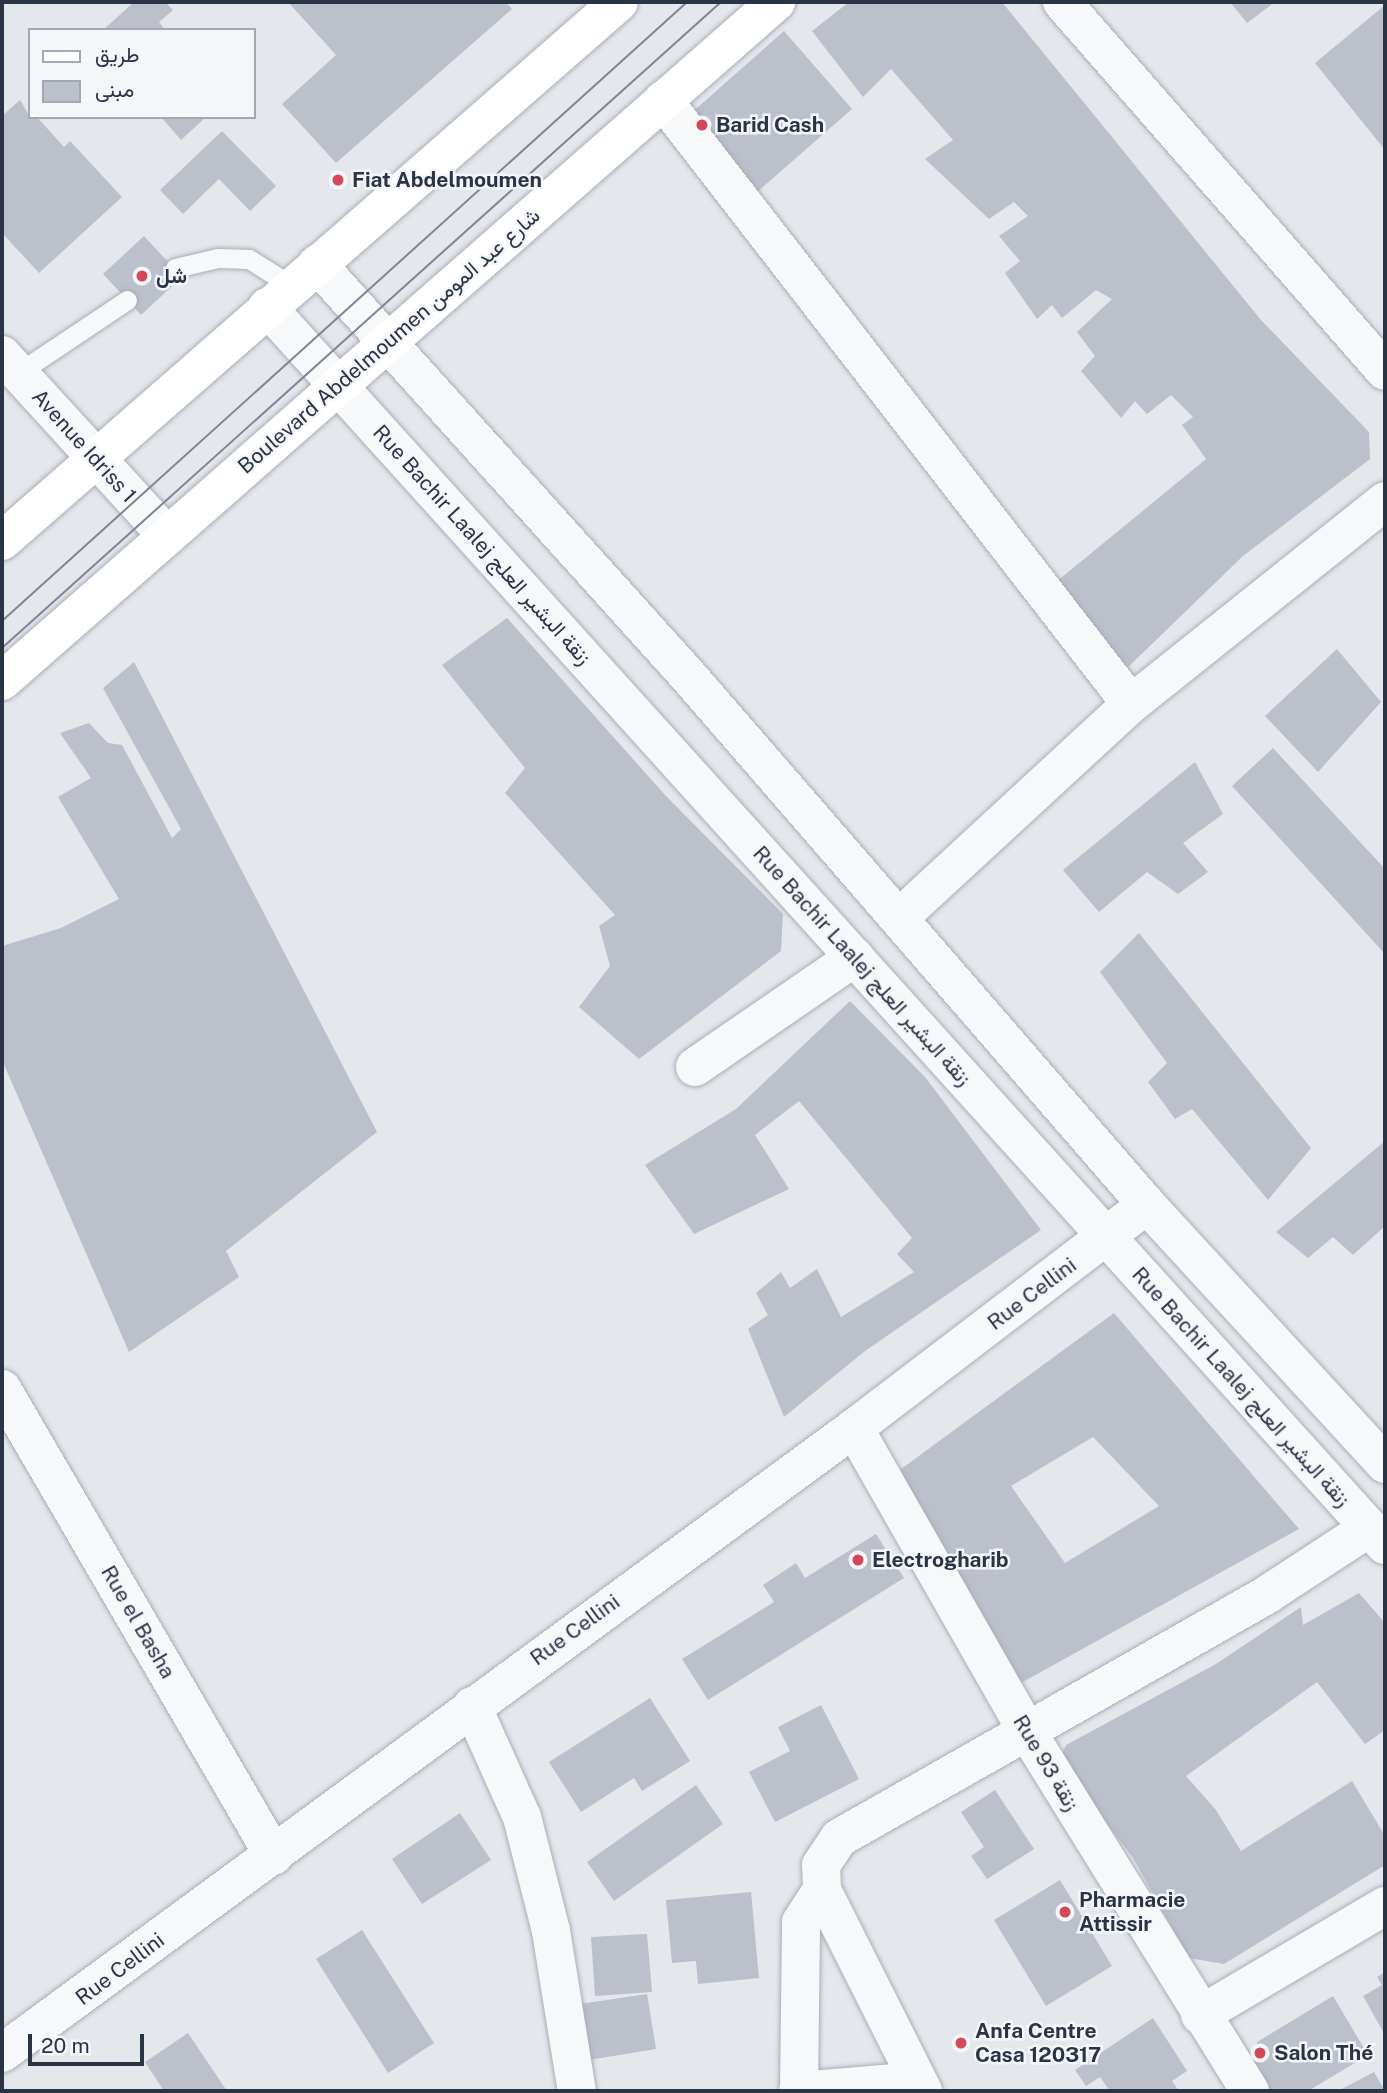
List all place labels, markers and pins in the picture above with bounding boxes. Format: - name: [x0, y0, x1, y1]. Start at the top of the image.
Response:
- place label: Barid Cash: [716, 112, 824, 138]
- marker: Barid Cash: [694, 117, 710, 133]
- place label: Fiat Abdelmoumen: [352, 167, 542, 193]
- marker: Fiat Abdelmoumen: [330, 172, 346, 188]
- place label: شل: [156, 263, 187, 289]
- marker: شل: [134, 268, 150, 284]
- place label: Electrogharib: [872, 1547, 1009, 1573]
- marker: Electrogharib: [850, 1552, 866, 1568]
- place label: Pharmacie Attissir: [1079, 1887, 1185, 1937]
- marker: Pharmacie Attissir: [1057, 1904, 1073, 1920]
- place label: Anfa Centre Casa 120317: [975, 2018, 1101, 2068]
- marker: Anfa Centre Casa 120317: [953, 2035, 969, 2051]
- place label: Salon Thé: [1274, 2040, 1373, 2066]
- marker: Salon Thé: [1252, 2045, 1268, 2061]

